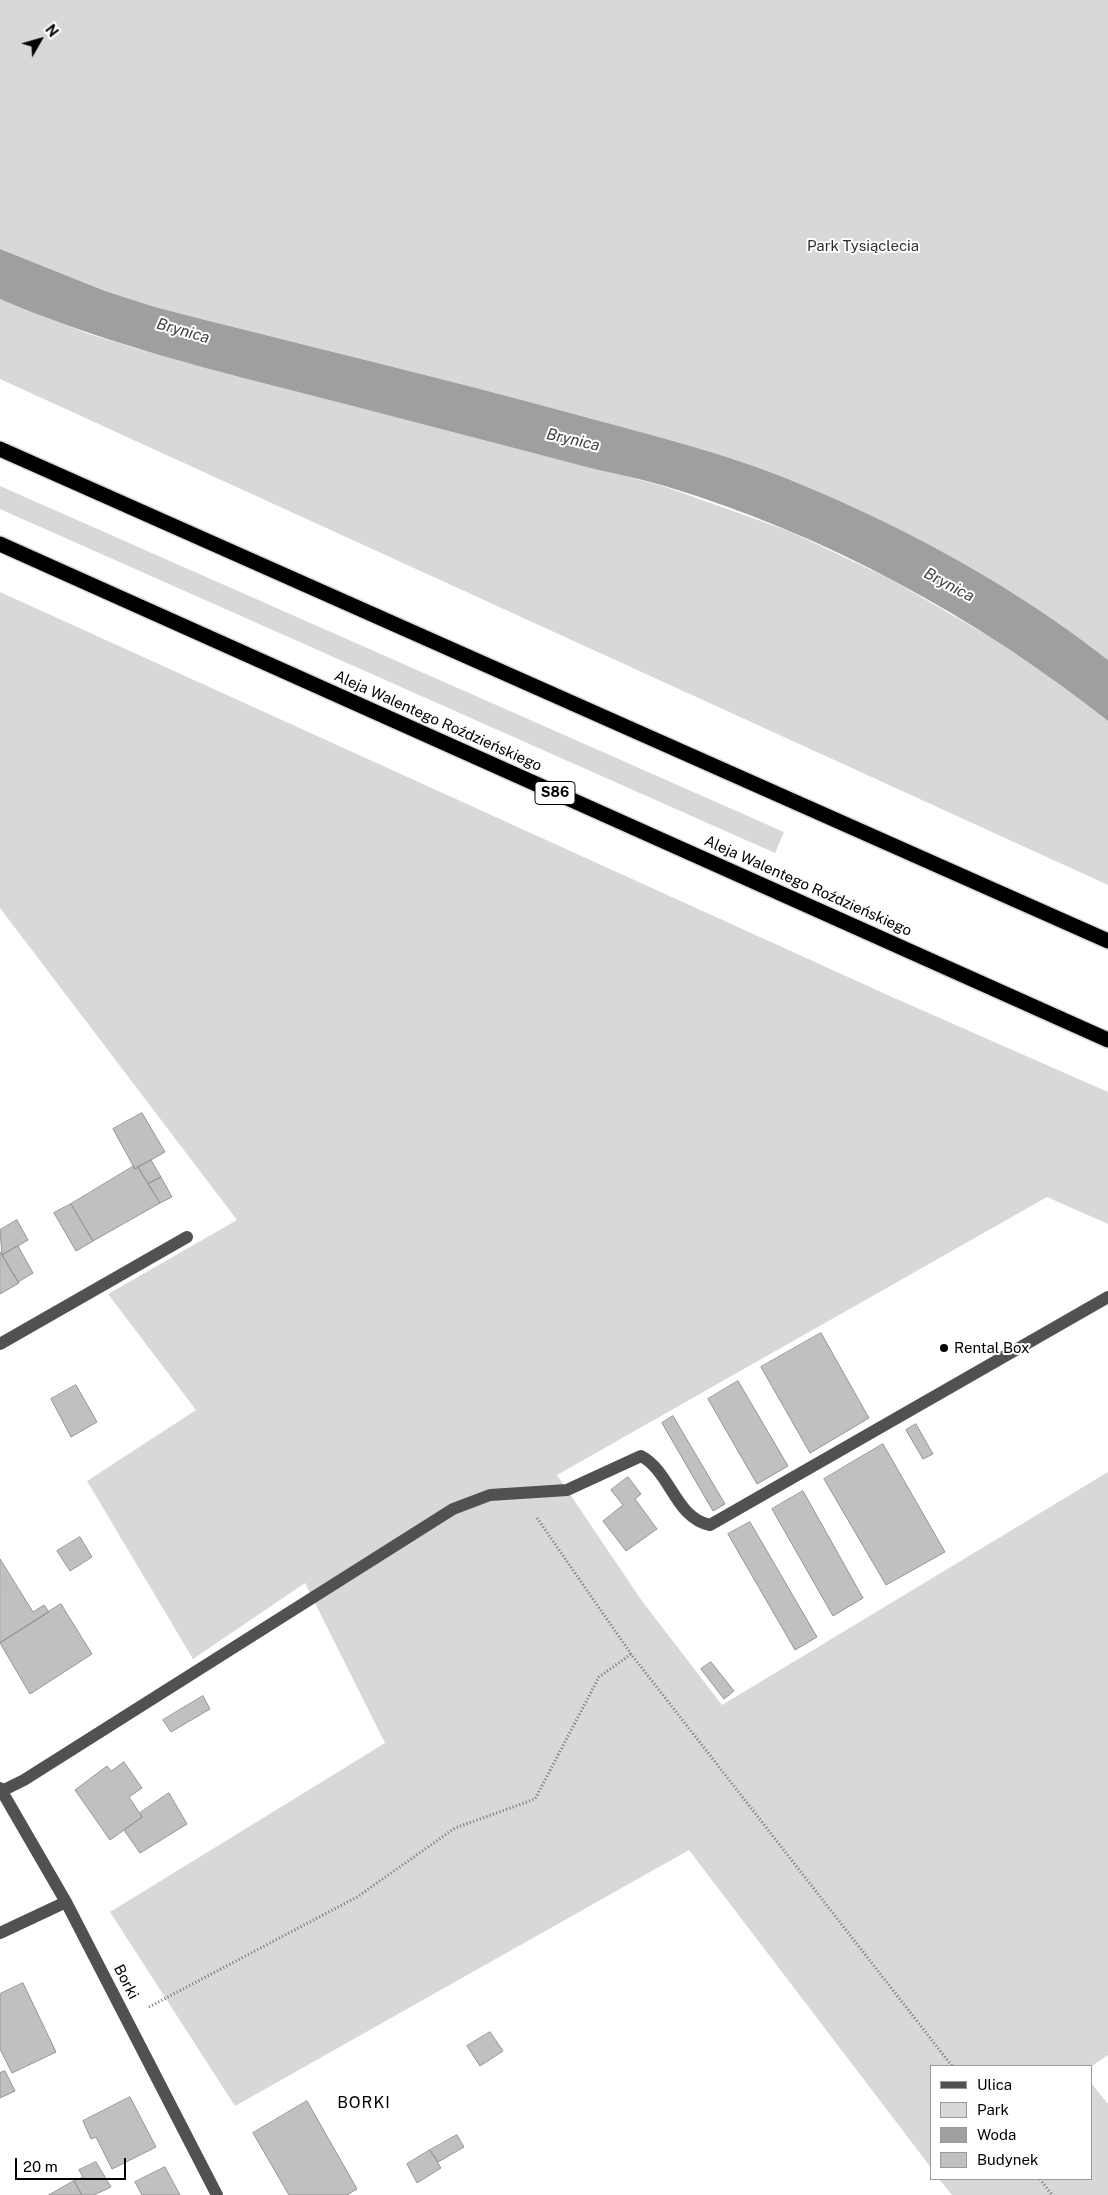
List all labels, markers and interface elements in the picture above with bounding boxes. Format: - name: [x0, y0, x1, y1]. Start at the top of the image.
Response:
- north arrow: [15, 15, 65, 65]
- text: N: [42, 22, 61, 40]
- park label: Park Tysiąclecia: [807, 237, 919, 255]
- water label: Brynica: [154, 314, 212, 348]
- water label: Brynica: [544, 425, 602, 455]
- water label: Brynica: [921, 564, 977, 606]
- street label: Aleja Walentego Roździeńskiego: [331, 667, 545, 775]
- road number: S86: [535, 781, 575, 804]
- street label: Aleja Walentego Roździeńskiego: [701, 832, 915, 940]
- place label: Rental Box: [954, 1339, 1030, 1357]
- marker: Rental Box: [938, 1342, 950, 1354]
- street label: Borki: [110, 1962, 142, 2002]
- legend: [930, 2065, 1093, 2180]
- text: Ulica: [977, 2076, 1012, 2093]
- district label: BORKI: [337, 2093, 391, 2113]
- text: Park: [977, 2101, 1009, 2118]
- text: Woda: [977, 2126, 1016, 2143]
- scale bar: [18, 2148, 129, 2180]
- text: Budynek: [977, 2151, 1038, 2168]
- text: 20 m: [23, 2158, 58, 2175]

